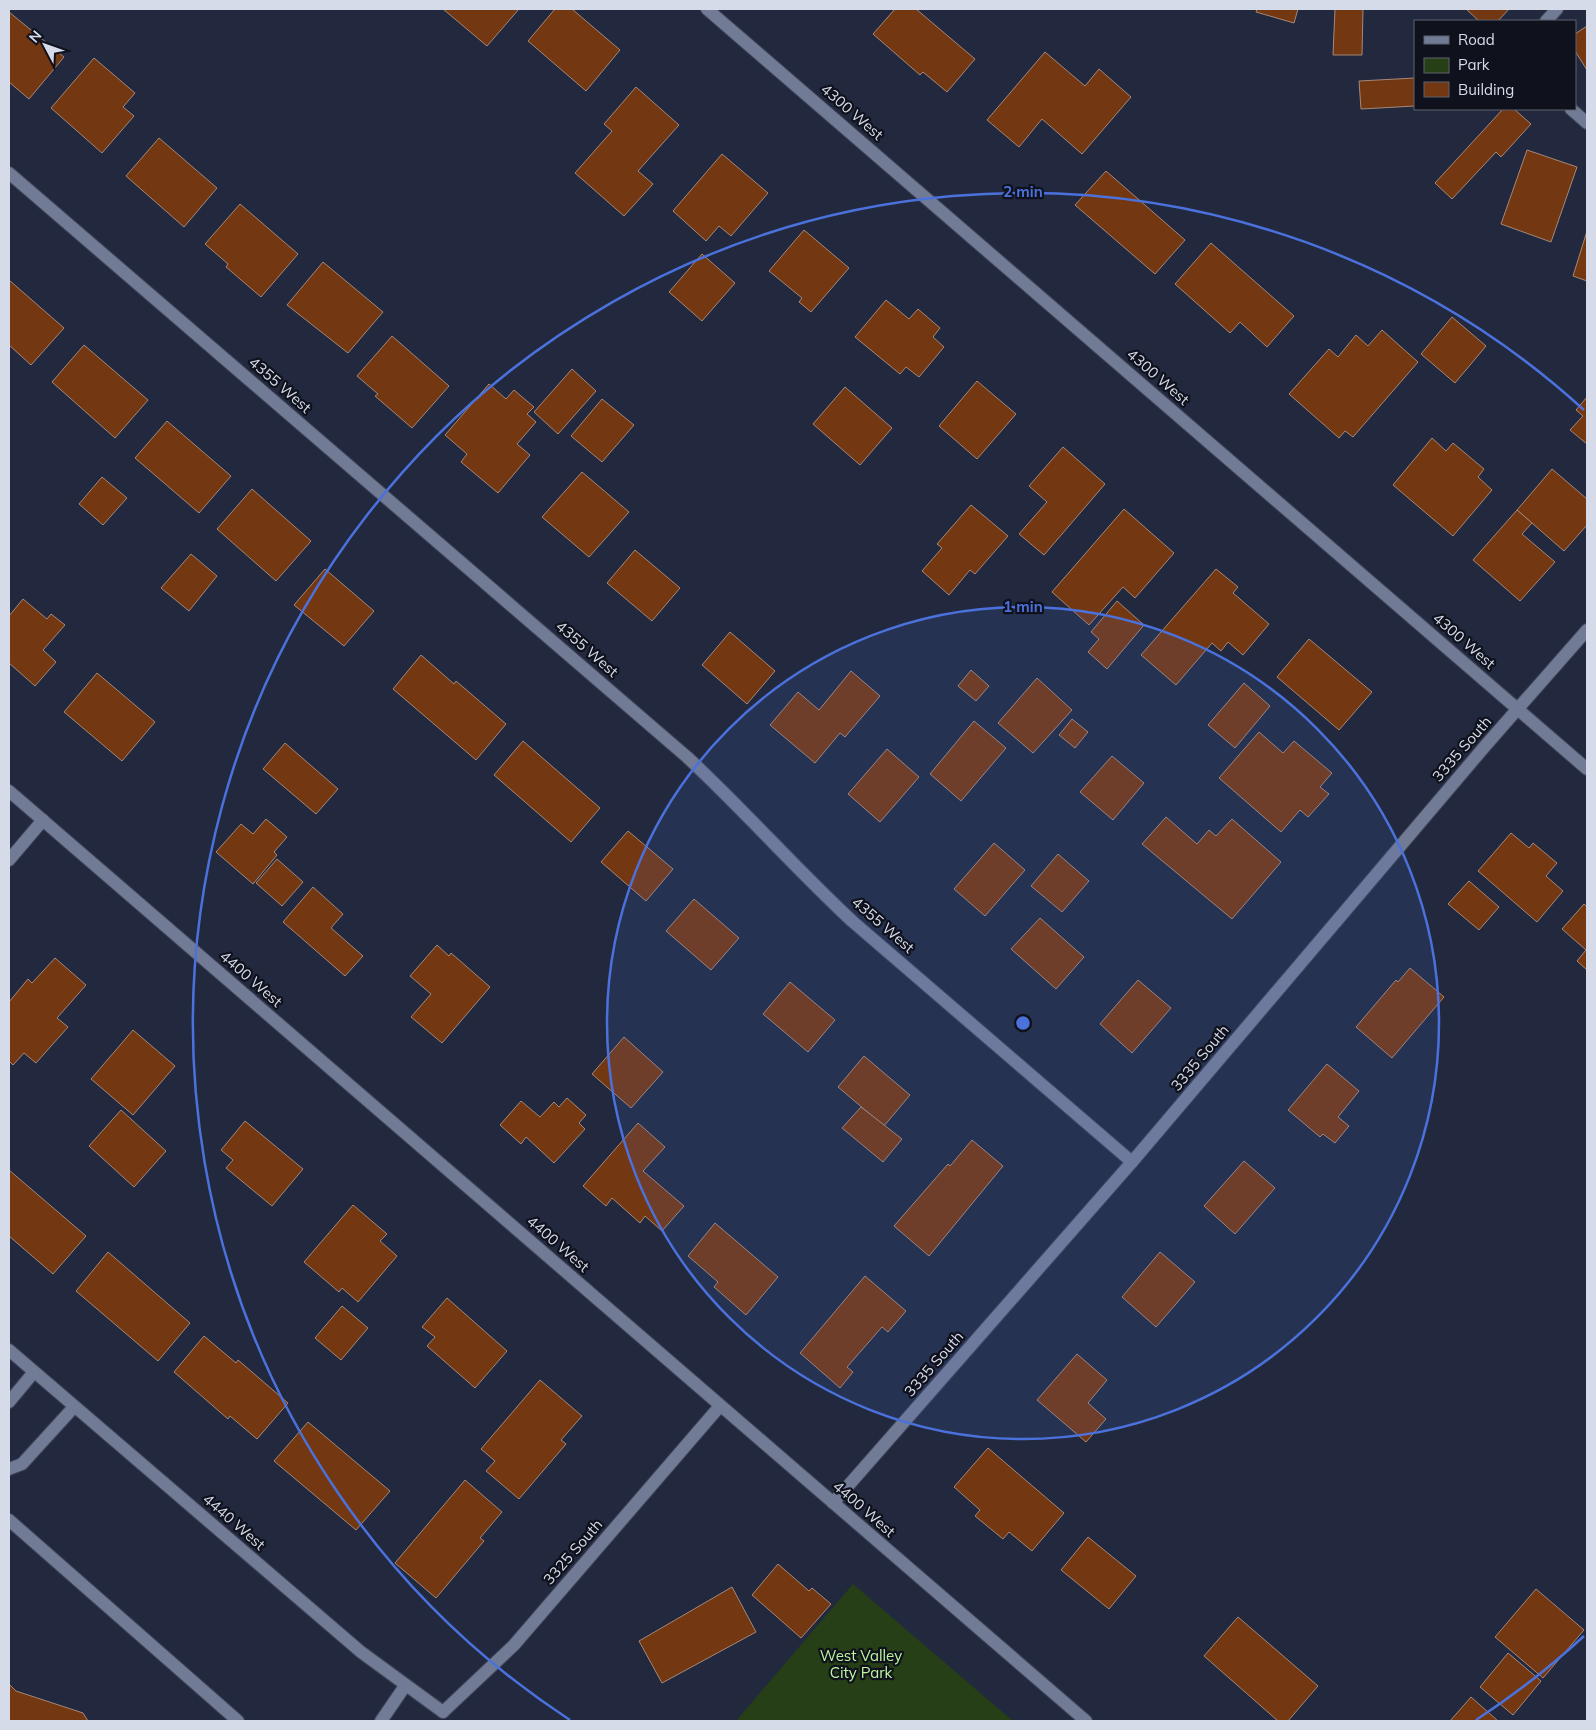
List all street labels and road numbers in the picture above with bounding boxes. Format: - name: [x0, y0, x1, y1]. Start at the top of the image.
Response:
- street label: 4300 West: [817, 79, 887, 144]
- street label: 4300 West: [1123, 344, 1193, 409]
- street label: 4355 West: [245, 352, 315, 417]
- street label: 4300 West: [1429, 608, 1499, 673]
- street label: 4355 West: [552, 616, 622, 681]
- street label: 3335 South: [1428, 712, 1495, 785]
- street label: 4355 West: [848, 892, 918, 957]
- street label: 4400 West: [216, 946, 286, 1011]
- street label: 3335 South: [1166, 1021, 1233, 1095]
- street label: 4400 West: [523, 1211, 593, 1276]
- street label: 3335 South: [900, 1327, 967, 1400]
- street label: 4400 West: [829, 1476, 899, 1541]
- street label: 4440 West: [199, 1489, 269, 1554]
- street label: 3325 South: [539, 1515, 606, 1588]

